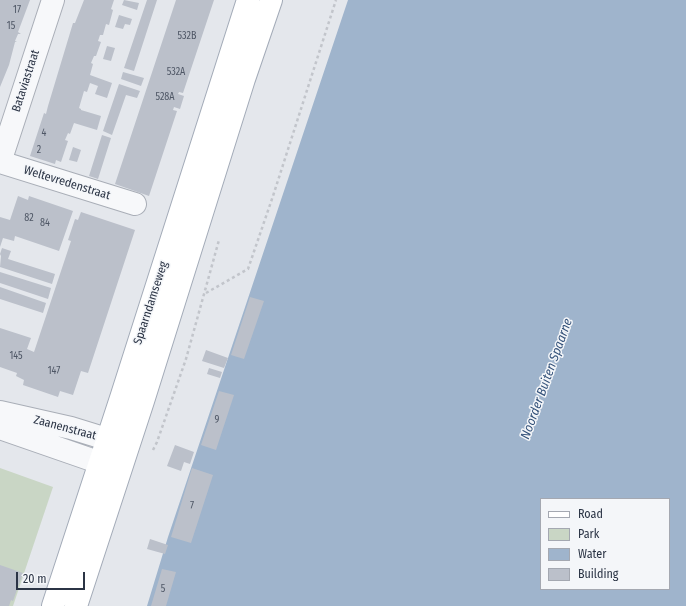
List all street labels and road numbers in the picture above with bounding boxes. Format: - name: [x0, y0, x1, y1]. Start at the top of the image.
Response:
- street label: Bataviastraat: [9, 48, 43, 114]
- street label: Weltevredenstraat: [22, 163, 112, 203]
- street label: Spaarndamseweg: [131, 260, 171, 346]
- street label: Zaanenstraat: [32, 413, 98, 443]

